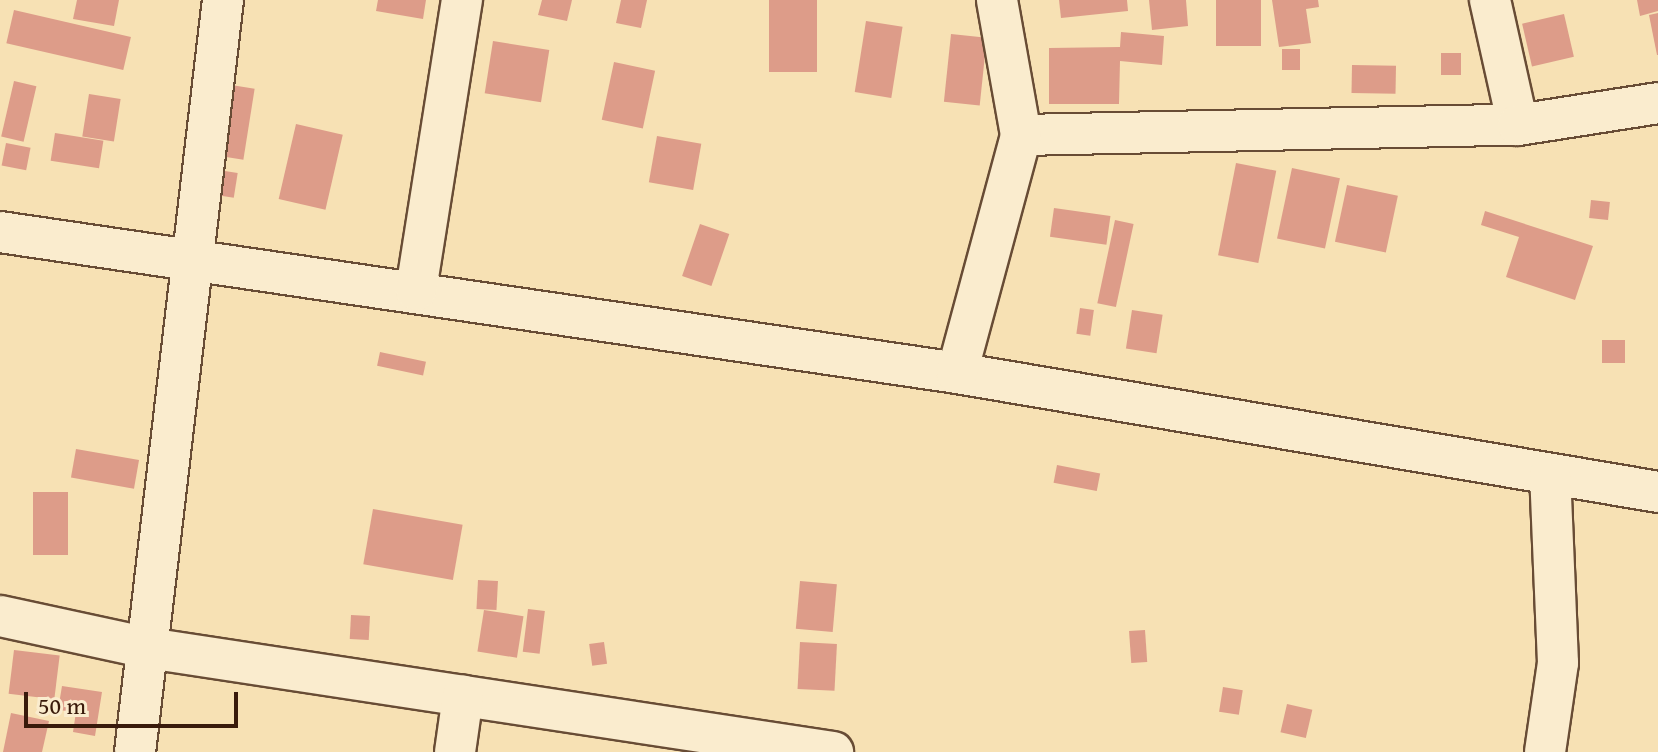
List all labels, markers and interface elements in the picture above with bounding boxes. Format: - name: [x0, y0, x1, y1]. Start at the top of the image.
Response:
- scale bar: [28, 676, 242, 726]
- text: 50 m: [38, 688, 86, 723]

